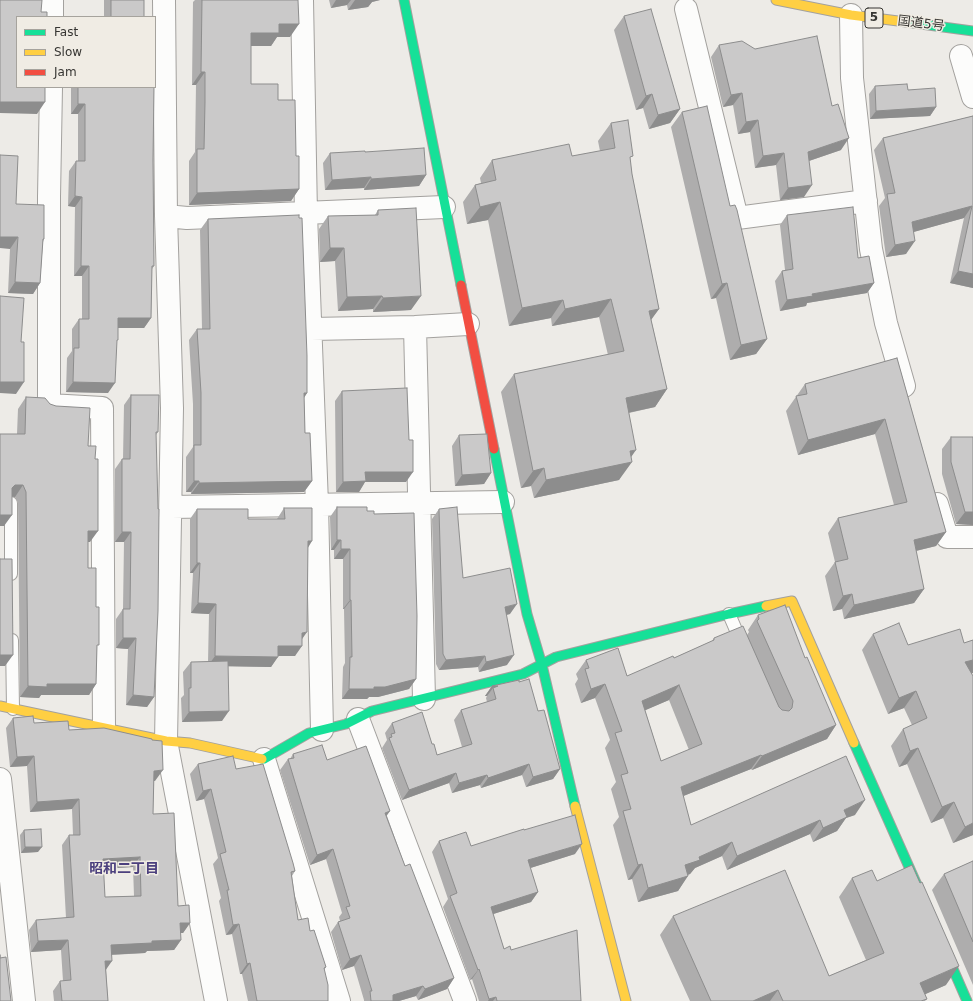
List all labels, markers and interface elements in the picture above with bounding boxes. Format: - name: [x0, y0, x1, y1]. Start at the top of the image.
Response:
- road number: 5: [865, 8, 883, 28]
- street label: 国道5号: [897, 13, 945, 35]
- legend: [16, 16, 156, 88]
- text: Fast: [54, 25, 78, 39]
- text: Slow: [54, 45, 82, 59]
- text: Jam: [54, 65, 77, 79]
- district label: 昭和二丁目: [89, 861, 159, 877]

